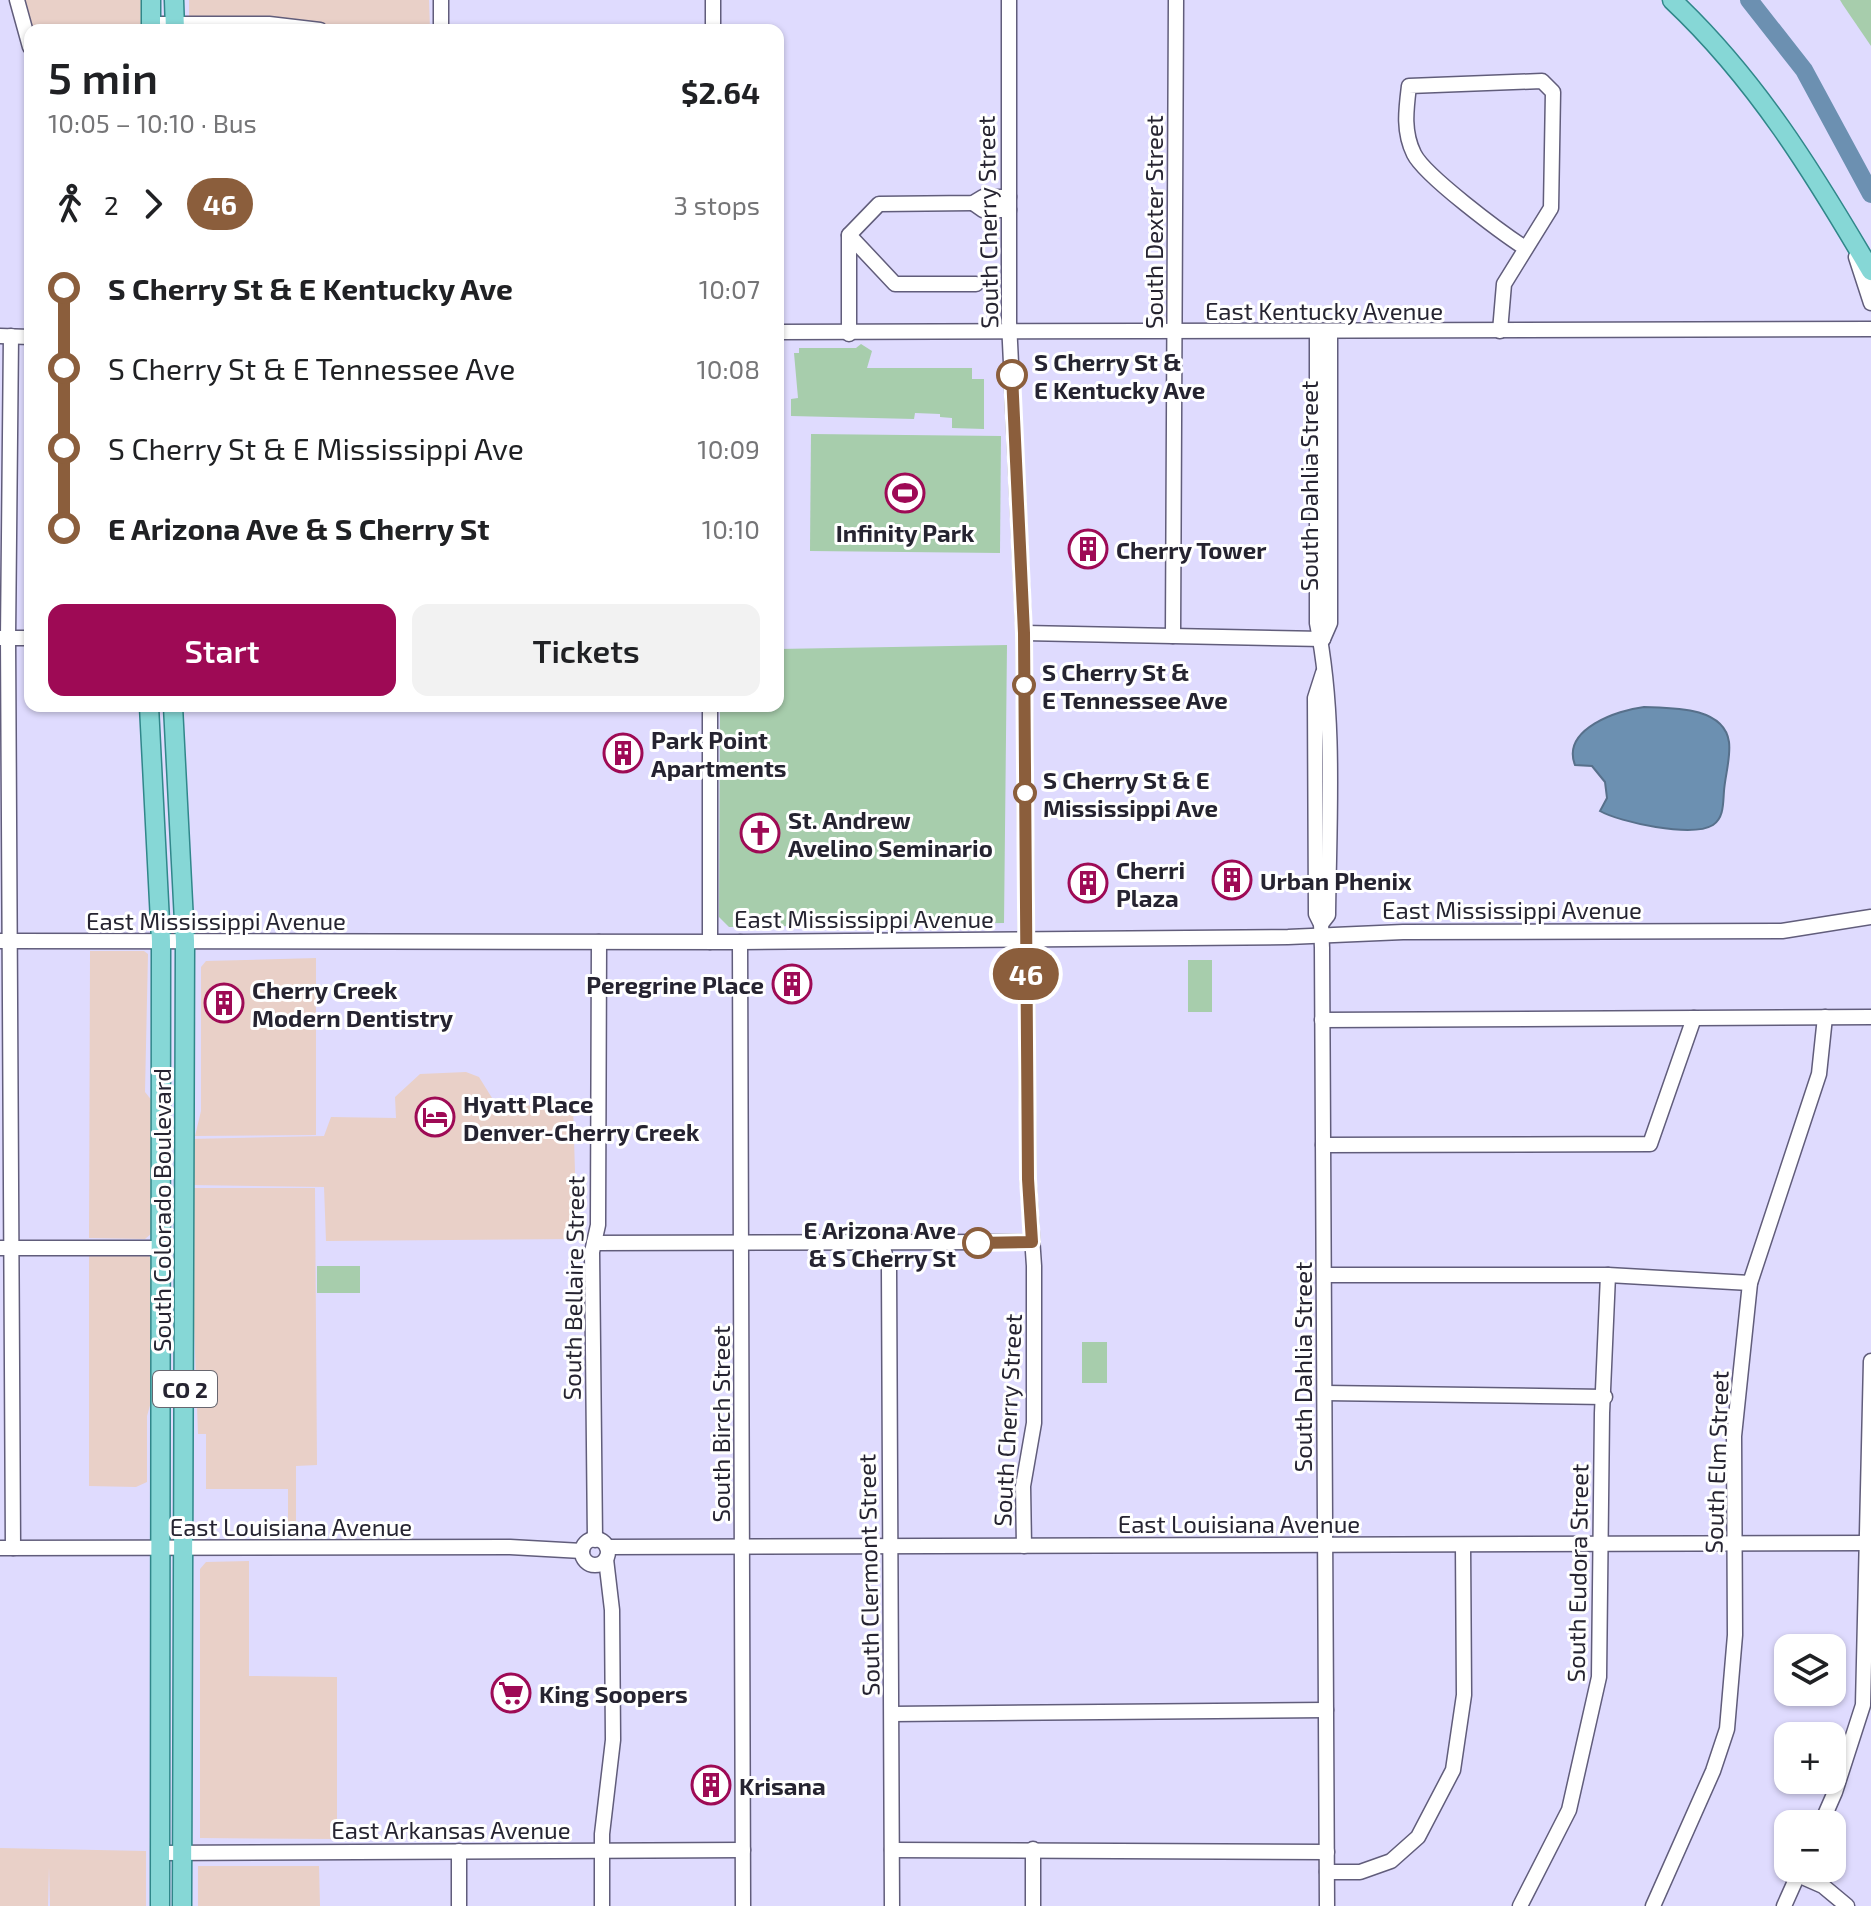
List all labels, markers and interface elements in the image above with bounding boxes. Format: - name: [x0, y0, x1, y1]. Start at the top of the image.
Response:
- text: 5 min: [48, 50, 158, 103]
- text: $2.64: [681, 74, 760, 110]
- text: 10:05 – 10:10 · Bus: [48, 107, 257, 138]
- street label: South Cherry Street: [971, 115, 1003, 329]
- street label: South Dexter Street: [1139, 115, 1168, 329]
- icon: walk: [48, 182, 92, 226]
- icon: forward: [131, 182, 175, 226]
- text: 46: [203, 187, 237, 221]
- text: 2: [104, 189, 119, 220]
- text: 3 stops: [674, 189, 760, 220]
- text: S Cherry St & E Kentucky Ave: [108, 270, 513, 306]
- text: 10:07: [699, 273, 760, 304]
- street label: East Kentucky Avenue: [1205, 296, 1443, 325]
- place label: S Cherry St & E Kentucky Ave: [1034, 347, 1205, 404]
- text: S Cherry St & E Tennessee Ave: [108, 350, 515, 386]
- text: 10:08: [696, 353, 760, 384]
- marker: S Cherry St & E Kentucky Ave: [997, 360, 1027, 390]
- street label: South Dahlia Street: [1294, 381, 1323, 591]
- text: S Cherry St & E Mississippi Ave: [108, 430, 524, 466]
- text: 10:09: [697, 433, 760, 464]
- sports icon: Infinity Park: [884, 472, 926, 514]
- text: E Arizona Ave & S Cherry St: [108, 510, 490, 546]
- text: 10:10: [702, 513, 760, 544]
- place label: Infinity Park: [836, 518, 975, 547]
- building icon: Cherry Tower: [1067, 528, 1109, 570]
- place label: Cherry Tower: [1116, 535, 1267, 564]
- button: Start: [48, 604, 396, 696]
- button: Tickets: [412, 604, 760, 696]
- place label: S Cherry St & E Tennessee Ave: [1042, 657, 1228, 714]
- marker: S Cherry St & E Tennessee Ave: [1013, 674, 1035, 696]
- place label: Park Point Apartments: [651, 725, 787, 782]
- building icon: Park Point Apartments: [602, 732, 644, 774]
- place label: S Cherry St & E Mississippi Ave: [1043, 765, 1218, 822]
- marker: S Cherry St & E Mississippi Ave: [1014, 782, 1036, 804]
- place label: St. Andrew Avelino Seminario: [788, 805, 993, 862]
- church icon: St. Andrew Avelino Seminario: [739, 812, 781, 854]
- place label: Cherri Plaza: [1116, 855, 1185, 912]
- building icon: Urban Phenix: [1211, 859, 1253, 901]
- building icon: Cherri Plaza: [1067, 862, 1109, 904]
- place label: Urban Phenix: [1260, 866, 1412, 895]
- street label: East Mississippi Avenue: [1382, 895, 1642, 924]
- street label: East Mississippi Avenue: [734, 904, 994, 933]
- street label: East Mississippi Avenue: [86, 906, 346, 935]
- line badge: 46: [990, 948, 1062, 1000]
- text: 46: [1009, 957, 1043, 991]
- building icon: Peregrine Place: [771, 963, 813, 1005]
- place label: Peregrine Place: [586, 970, 764, 999]
- place label: Cherry Creek Modern Dentistry: [252, 975, 453, 1032]
- building icon: Cherry Creek Modern Dentistry: [203, 982, 245, 1024]
- street label: South Colorado Boulevard: [147, 1068, 176, 1352]
- place label: Hyatt Place Denver-Cherry Creek: [463, 1089, 700, 1146]
- hotel icon: Hyatt Place Denver-Cherry Creek: [414, 1096, 456, 1138]
- street label: South Bellaire Street: [557, 1175, 589, 1401]
- place label: E Arizona Ave & S Cherry St: [803, 1215, 956, 1272]
- marker: E Arizona Ave & S Cherry St: [963, 1228, 993, 1258]
- street label: South Dahlia Street: [1288, 1262, 1317, 1472]
- street label: South Cherry Street: [987, 1313, 1027, 1527]
- street label: South Birch Street: [706, 1325, 735, 1523]
- street label: South Elm Street: [1698, 1370, 1734, 1554]
- road number: CO 2: [153, 1371, 217, 1407]
- street label: South Clermont Street: [851, 1454, 885, 1696]
- street label: South Eudora Street: [1561, 1463, 1593, 1683]
- street label: East Louisiana Avenue: [1118, 1509, 1360, 1538]
- street label: East Louisiana Avenue: [170, 1512, 412, 1541]
- map controls: [1774, 1634, 1846, 1882]
- button: layers: [1774, 1634, 1846, 1706]
- supermarket icon: King Soopers: [490, 1672, 532, 1714]
- place label: King Soopers: [539, 1679, 688, 1708]
- button: +: [1774, 1722, 1846, 1794]
- building icon: Krisana: [690, 1764, 732, 1806]
- place label: Krisana: [739, 1771, 826, 1800]
- button: −: [1774, 1810, 1846, 1882]
- street label: East Arkansas Avenue: [331, 1815, 571, 1844]

